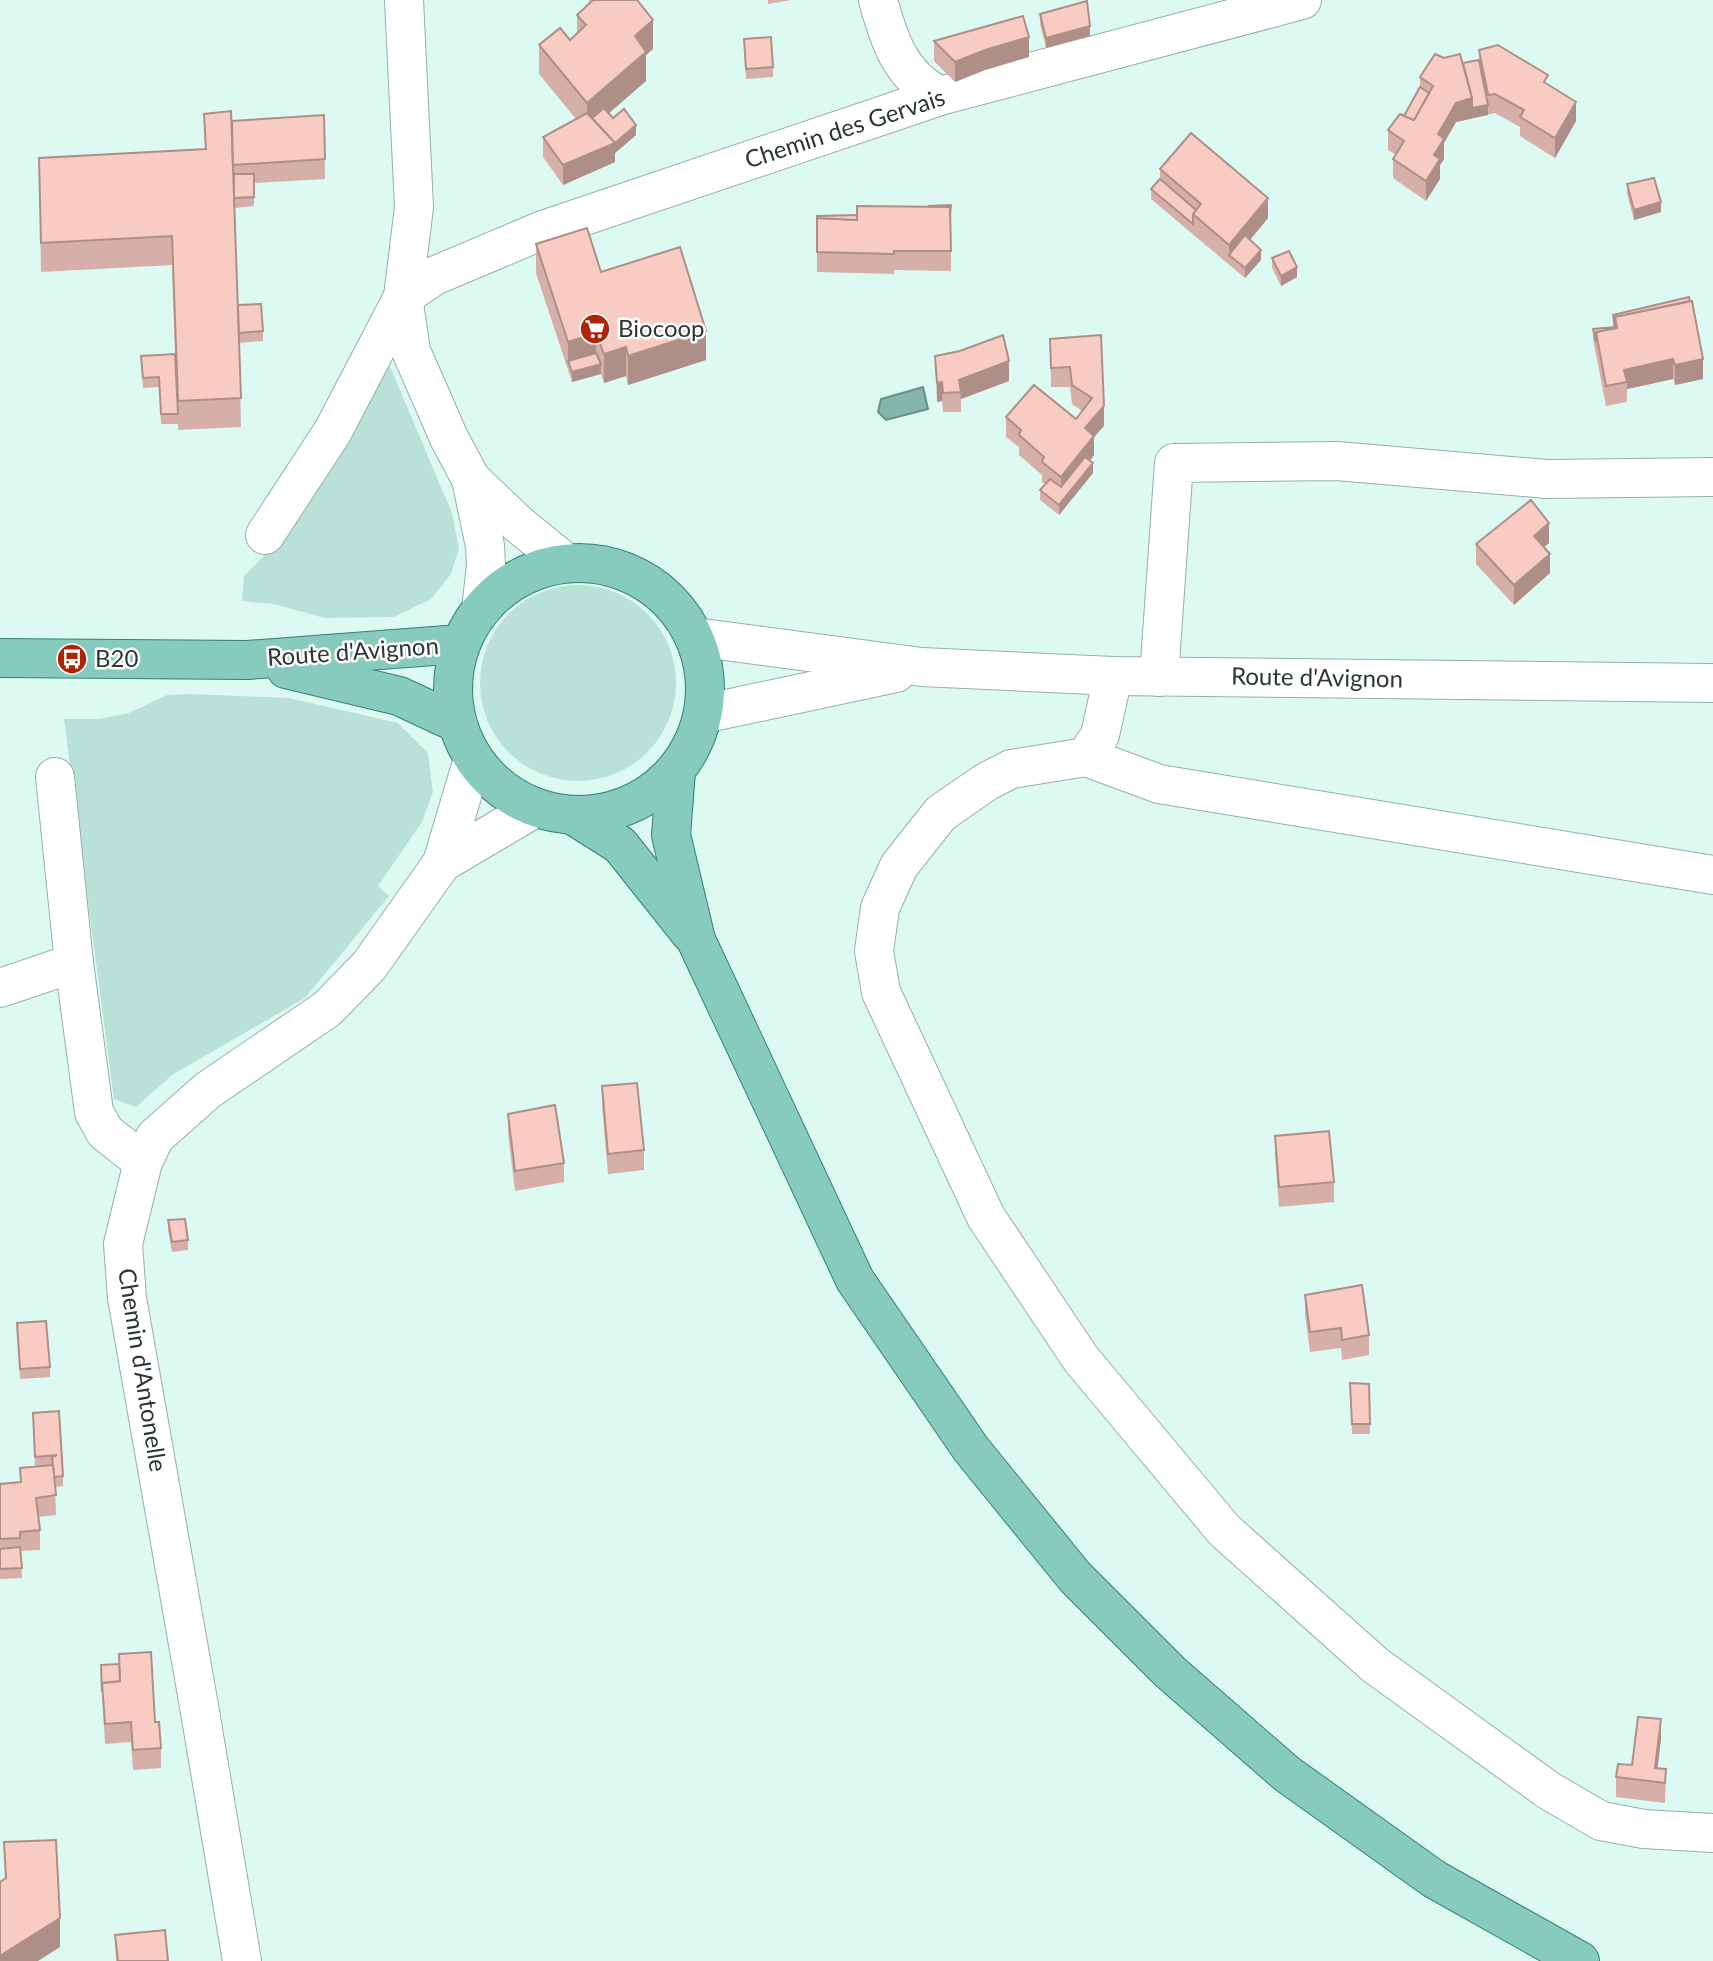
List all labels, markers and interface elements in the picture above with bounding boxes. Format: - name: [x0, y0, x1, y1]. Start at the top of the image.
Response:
- street label: Chemin des Gervais: [741, 82, 948, 174]
- supermarket icon: Biocoop: [578, 312, 612, 346]
- place label: Biocoop: [618, 313, 705, 342]
- street label: Route d'Avignon: [266, 630, 440, 671]
- bus stop icon: B20: [55, 642, 89, 676]
- place label: B20: [95, 643, 138, 672]
- street label: Route d'Avignon: [1231, 661, 1403, 692]
- street label: Chemin d'Antonelle: [113, 1266, 174, 1474]

